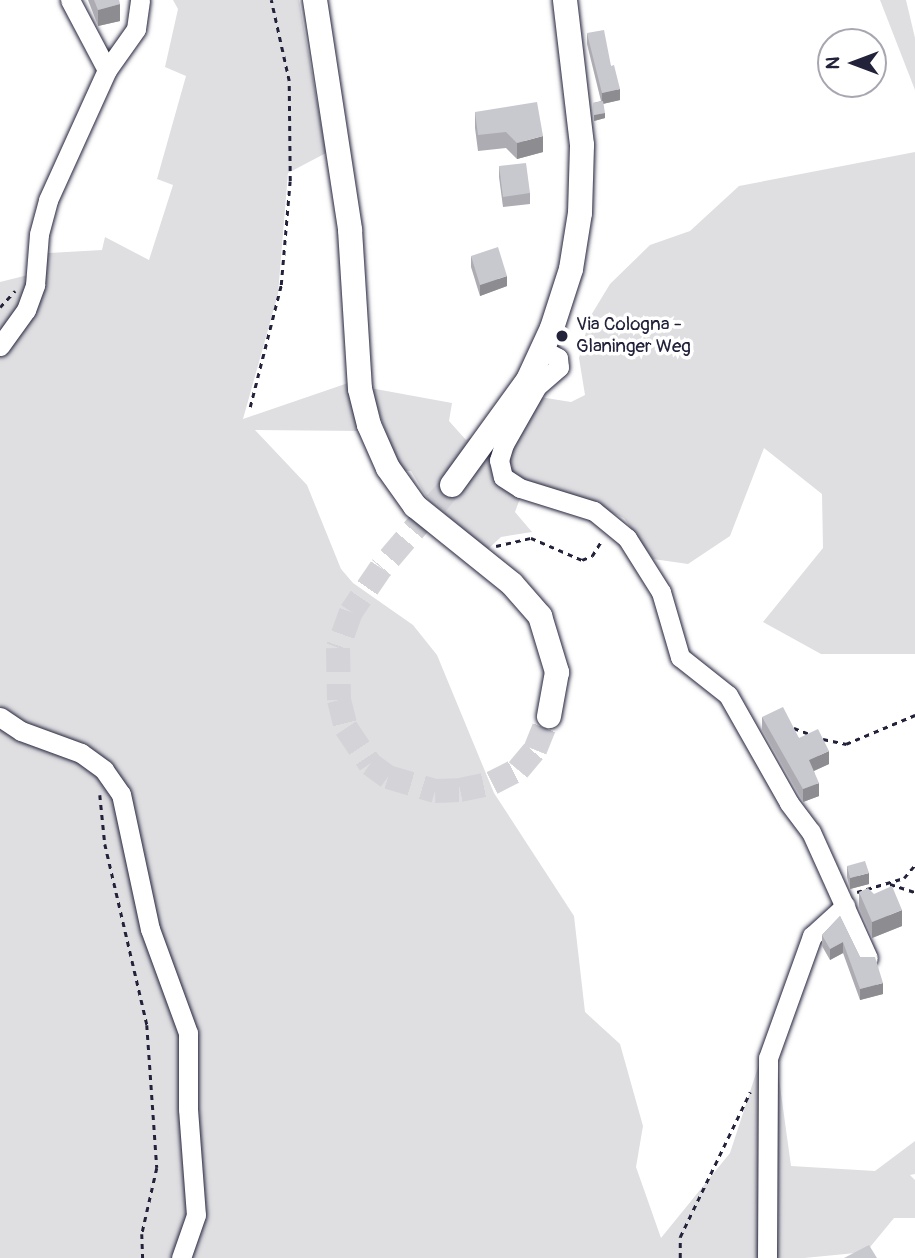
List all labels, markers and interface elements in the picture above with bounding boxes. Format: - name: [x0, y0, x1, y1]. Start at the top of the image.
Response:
- north arrow: [817, 28, 887, 98]
- text: N: [821, 57, 845, 69]
- place label: Via Cologna - Glaninger Weg: [576, 314, 691, 358]
- marker: Via Cologna - Glaninger Weg: [554, 328, 570, 344]

